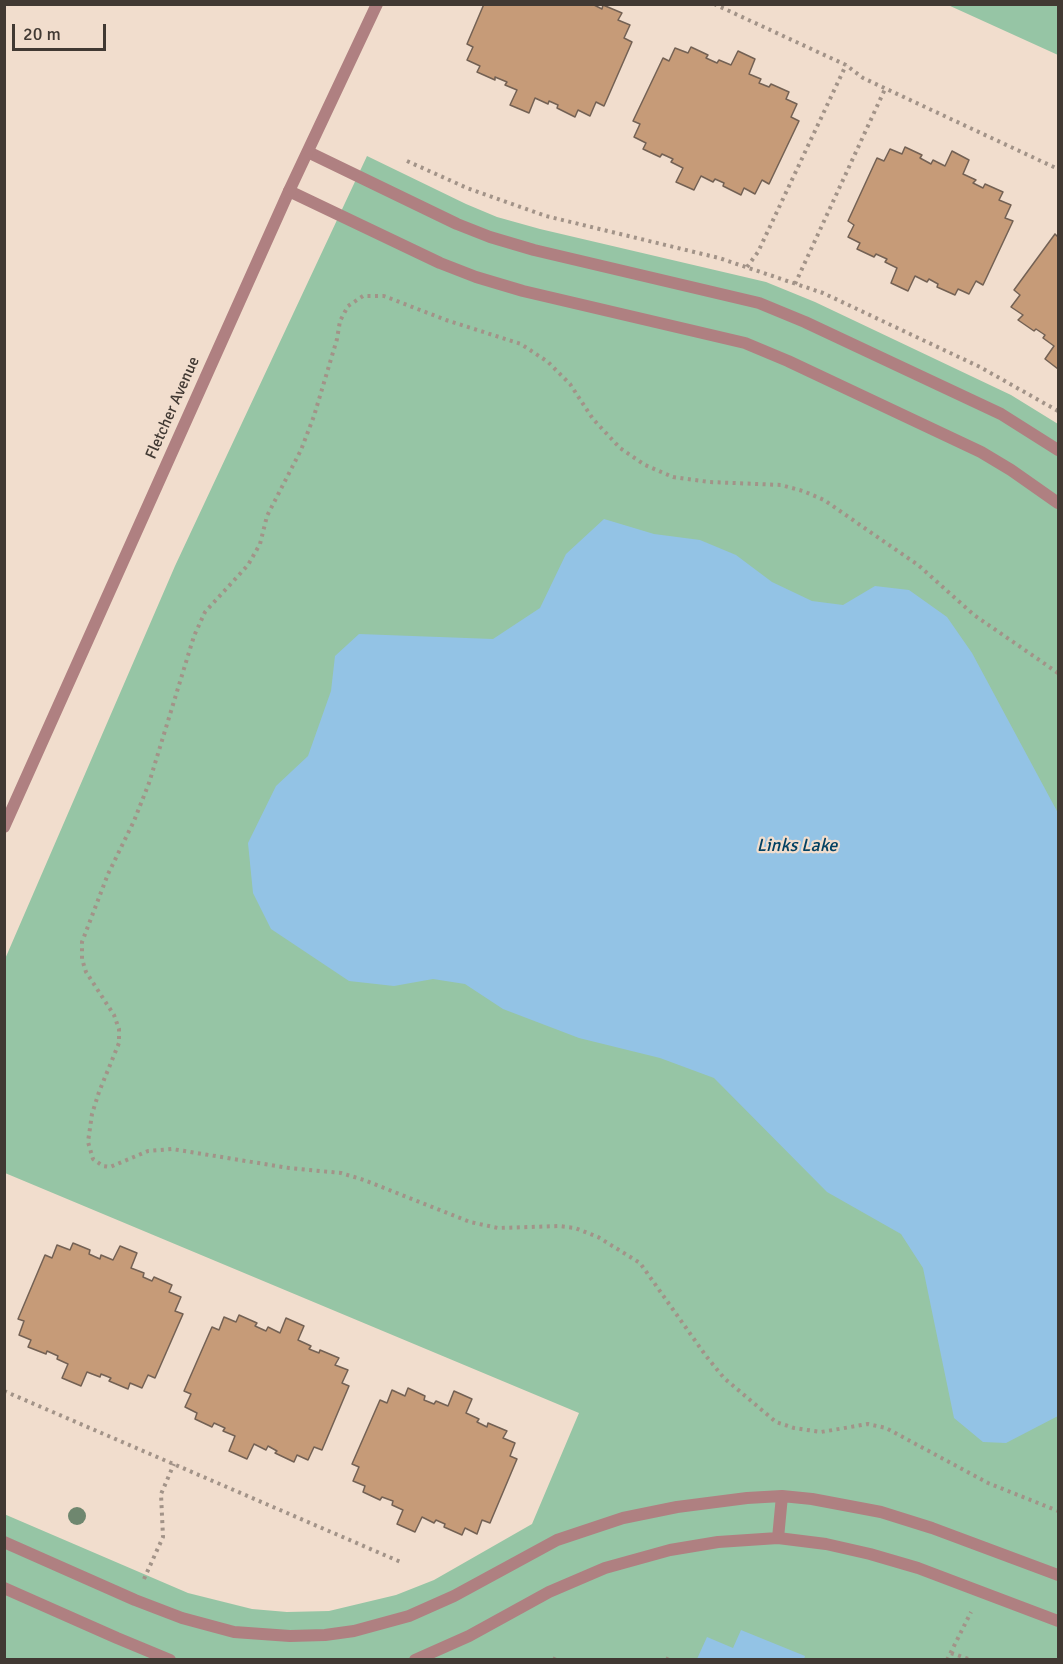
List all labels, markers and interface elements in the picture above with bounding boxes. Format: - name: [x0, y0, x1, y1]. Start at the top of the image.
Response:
- scale bar: [15, 12, 110, 50]
- text: 20 m: [23, 23, 61, 45]
- street label: Fletcher Avenue: [142, 354, 204, 462]
- water label: Links Lake: [757, 835, 837, 857]

